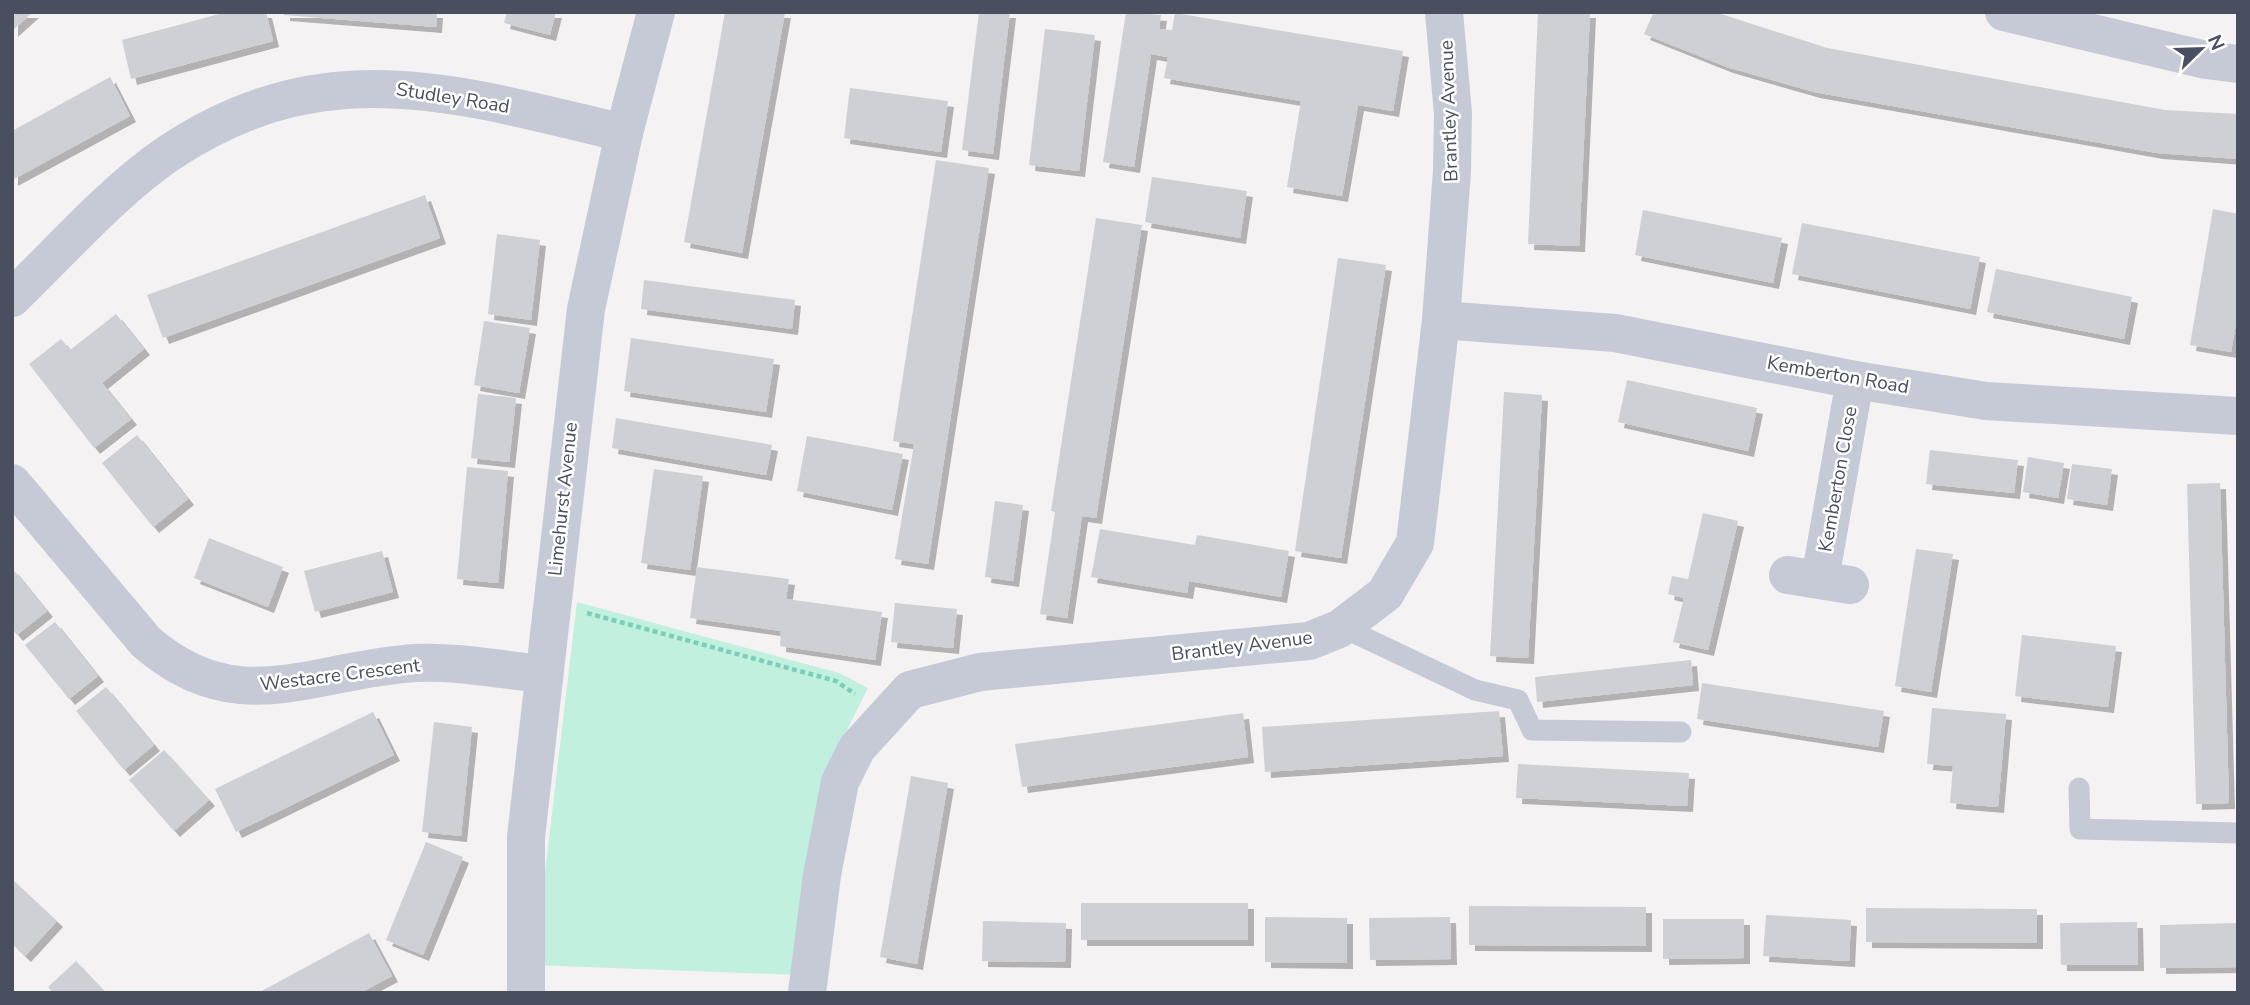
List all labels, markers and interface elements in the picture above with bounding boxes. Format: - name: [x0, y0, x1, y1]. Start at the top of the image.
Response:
- north arrow: [2166, 14, 2236, 84]
- text: N: [2201, 31, 2230, 54]
- street label: Brantley Avenue: [1434, 40, 1464, 182]
- street label: Studley Road: [394, 76, 512, 120]
- street label: Kemberton Road: [1765, 350, 1911, 400]
- street label: Kemberton Close: [1812, 404, 1864, 554]
- street label: Limehurst Avenue: [542, 421, 584, 577]
- street label: Brantley Avenue: [1170, 624, 1314, 668]
- street label: Westacre Crescent: [259, 652, 422, 698]

